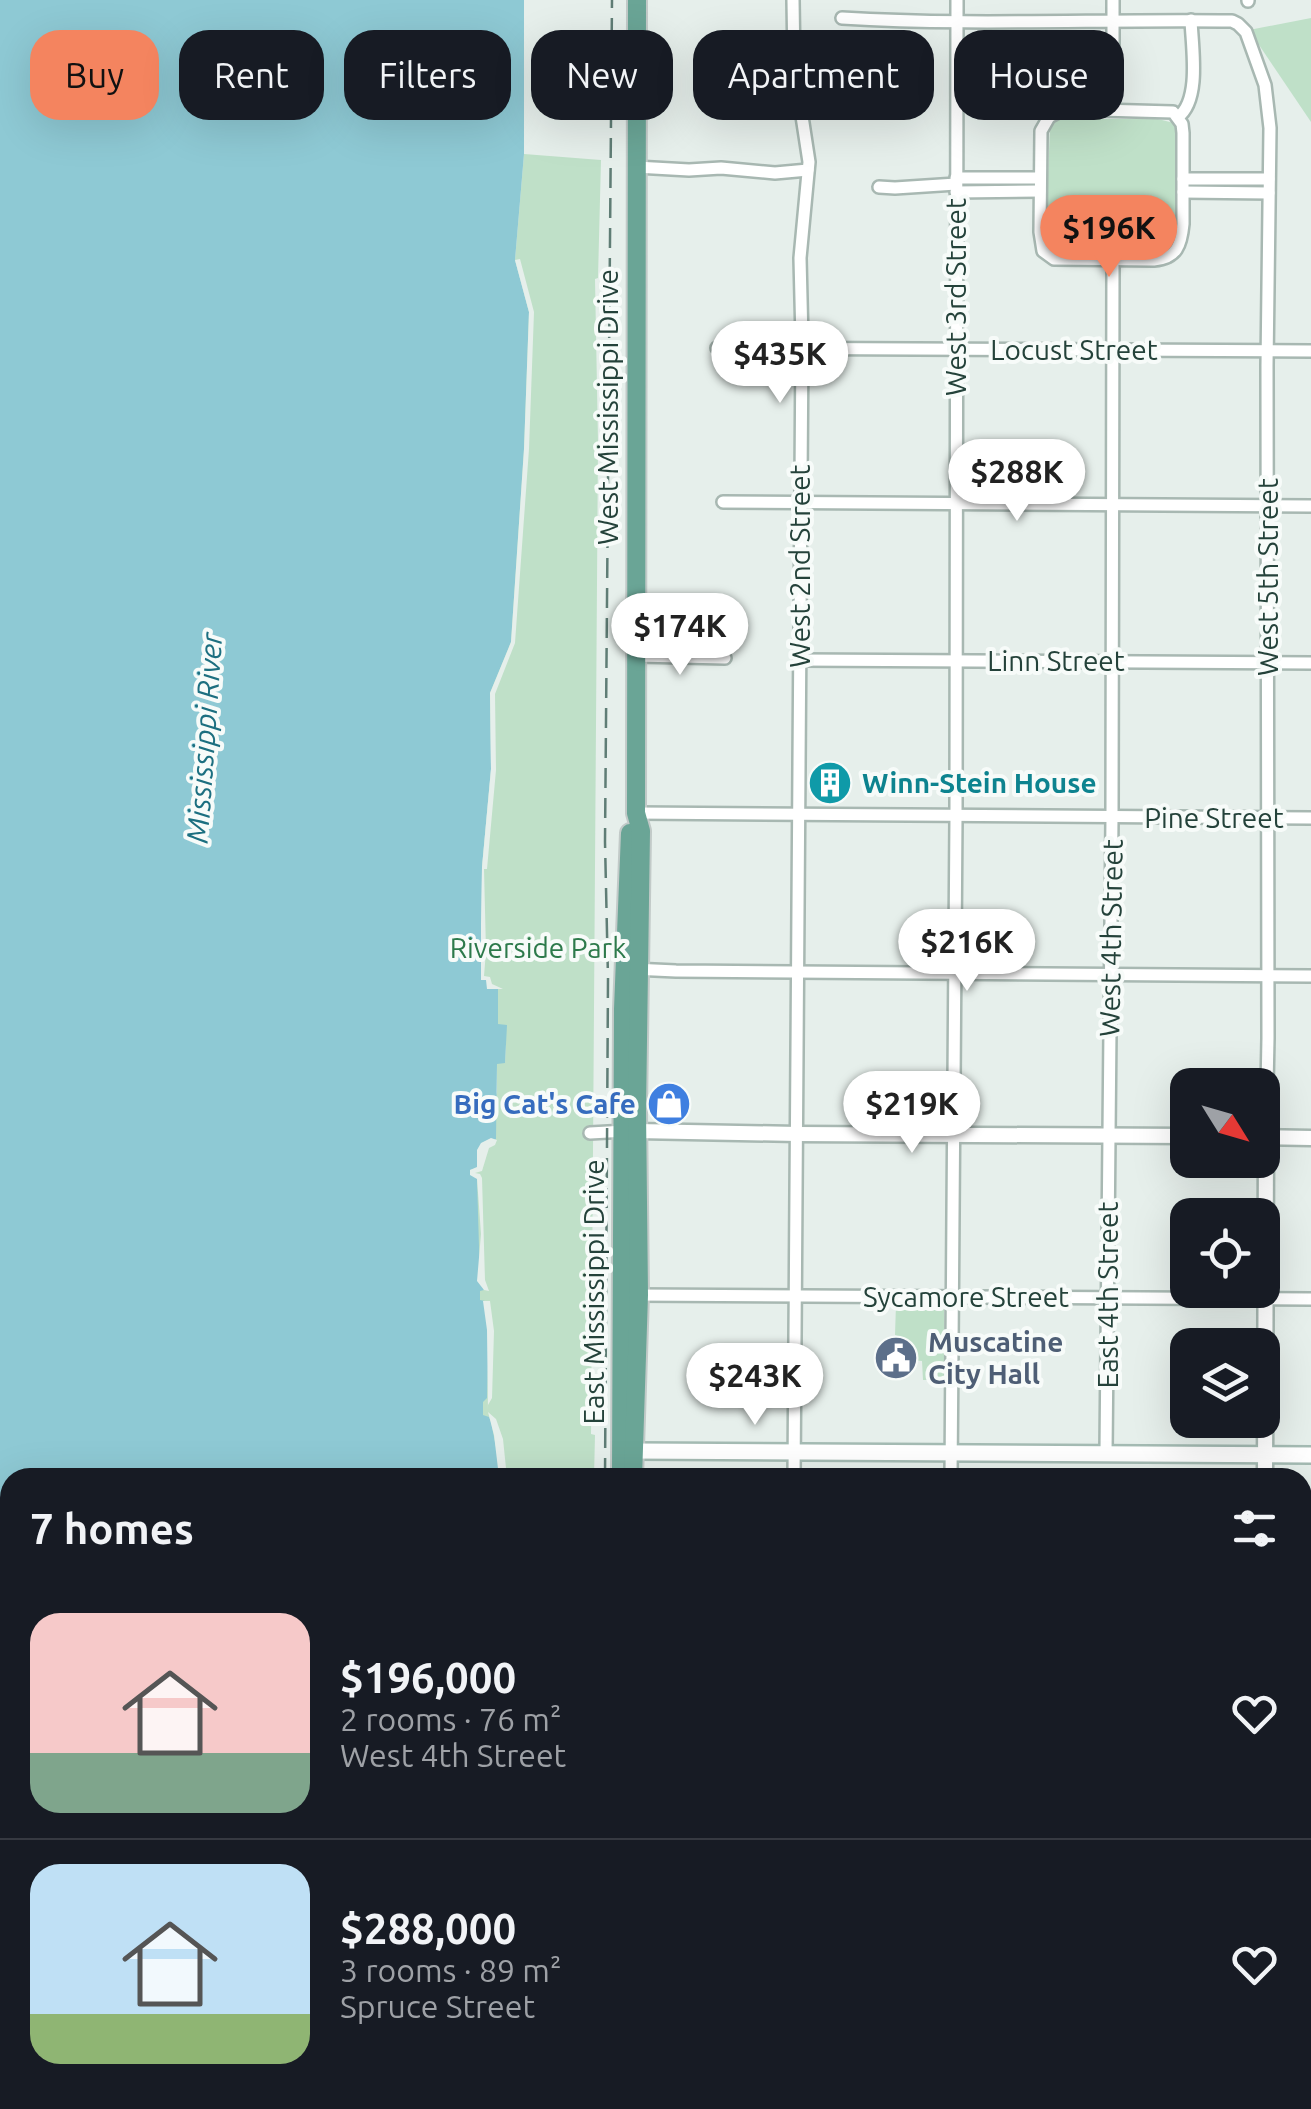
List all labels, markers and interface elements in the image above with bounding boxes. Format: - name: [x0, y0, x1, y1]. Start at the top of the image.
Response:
- chip: Buy: [30, 30, 159, 120]
- chip: Rent: [179, 30, 324, 120]
- chip: Filters: [344, 30, 511, 120]
- chip: New: [531, 30, 673, 120]
- chip: Apartment: [693, 30, 934, 120]
- chip: House: [954, 30, 1124, 120]
- pin: $196K: [1039, 195, 1179, 280]
- street label: West 3rd Street: [940, 198, 971, 396]
- text: $196K: [1062, 209, 1156, 245]
- street label: West Mississippi Drive: [592, 269, 623, 545]
- pin: $435K: [710, 321, 850, 406]
- street label: Locust Street: [990, 334, 1158, 365]
- text: $435K: [733, 335, 827, 371]
- pin: $288K: [947, 439, 1087, 524]
- text: $288K: [970, 453, 1064, 489]
- street label: West 2nd Street: [784, 464, 815, 668]
- street label: West 5th Street: [1252, 478, 1283, 676]
- pin: $174K: [610, 593, 750, 678]
- text: $174K: [633, 607, 727, 643]
- water label: Mississippi River: [180, 630, 228, 845]
- street label: Linn Street: [987, 645, 1125, 676]
- building icon: Winn-Stein House: [807, 760, 853, 806]
- place label: Winn-Stein House: [862, 767, 1097, 798]
- street label: Pine Street: [1144, 802, 1284, 833]
- street label: West 4th Street: [1093, 839, 1128, 1037]
- pin: $216K: [897, 909, 1037, 994]
- text: $216K: [920, 923, 1014, 959]
- park label: Riverside Park: [450, 932, 626, 963]
- north arrow: [1170, 1068, 1280, 1178]
- map controls: [1170, 1068, 1280, 1438]
- pin: $219K: [842, 1071, 982, 1156]
- shop icon: Big Cat's Cafe: [646, 1081, 692, 1127]
- text: $219K: [865, 1085, 959, 1121]
- place label: Big Cat's Cafe: [454, 1088, 636, 1119]
- street label: East Mississippi Drive: [578, 1159, 609, 1425]
- button: locate: [1170, 1198, 1280, 1308]
- street label: East 4th Street: [1092, 1201, 1123, 1389]
- street label: Sycamore Street: [863, 1281, 1069, 1312]
- place label: Muscatine City Hall: [928, 1326, 1063, 1389]
- button: layers: [1170, 1328, 1280, 1438]
- public building icon: Muscatine City Hall: [873, 1335, 919, 1381]
- pin: $243K: [685, 1343, 825, 1428]
- text: $243K: [708, 1357, 802, 1393]
- icon: filters: [1227, 1501, 1282, 1556]
- text: 7 homes: [30, 1505, 194, 1552]
- icon: home: [110, 1653, 230, 1773]
- text: $196,000: [340, 1654, 516, 1701]
- icon: heart: [1227, 1686, 1282, 1741]
- text: 2 rooms · 76 m²: [340, 1701, 561, 1737]
- text: West 4th Street: [340, 1737, 566, 1773]
- icon: home: [110, 1904, 230, 2024]
- text: $288,000: [340, 1905, 516, 1952]
- icon: heart: [1227, 1937, 1282, 1992]
- text: 3 rooms · 89 m²: [340, 1952, 561, 1988]
- text: Spruce Street: [340, 1988, 535, 2024]

